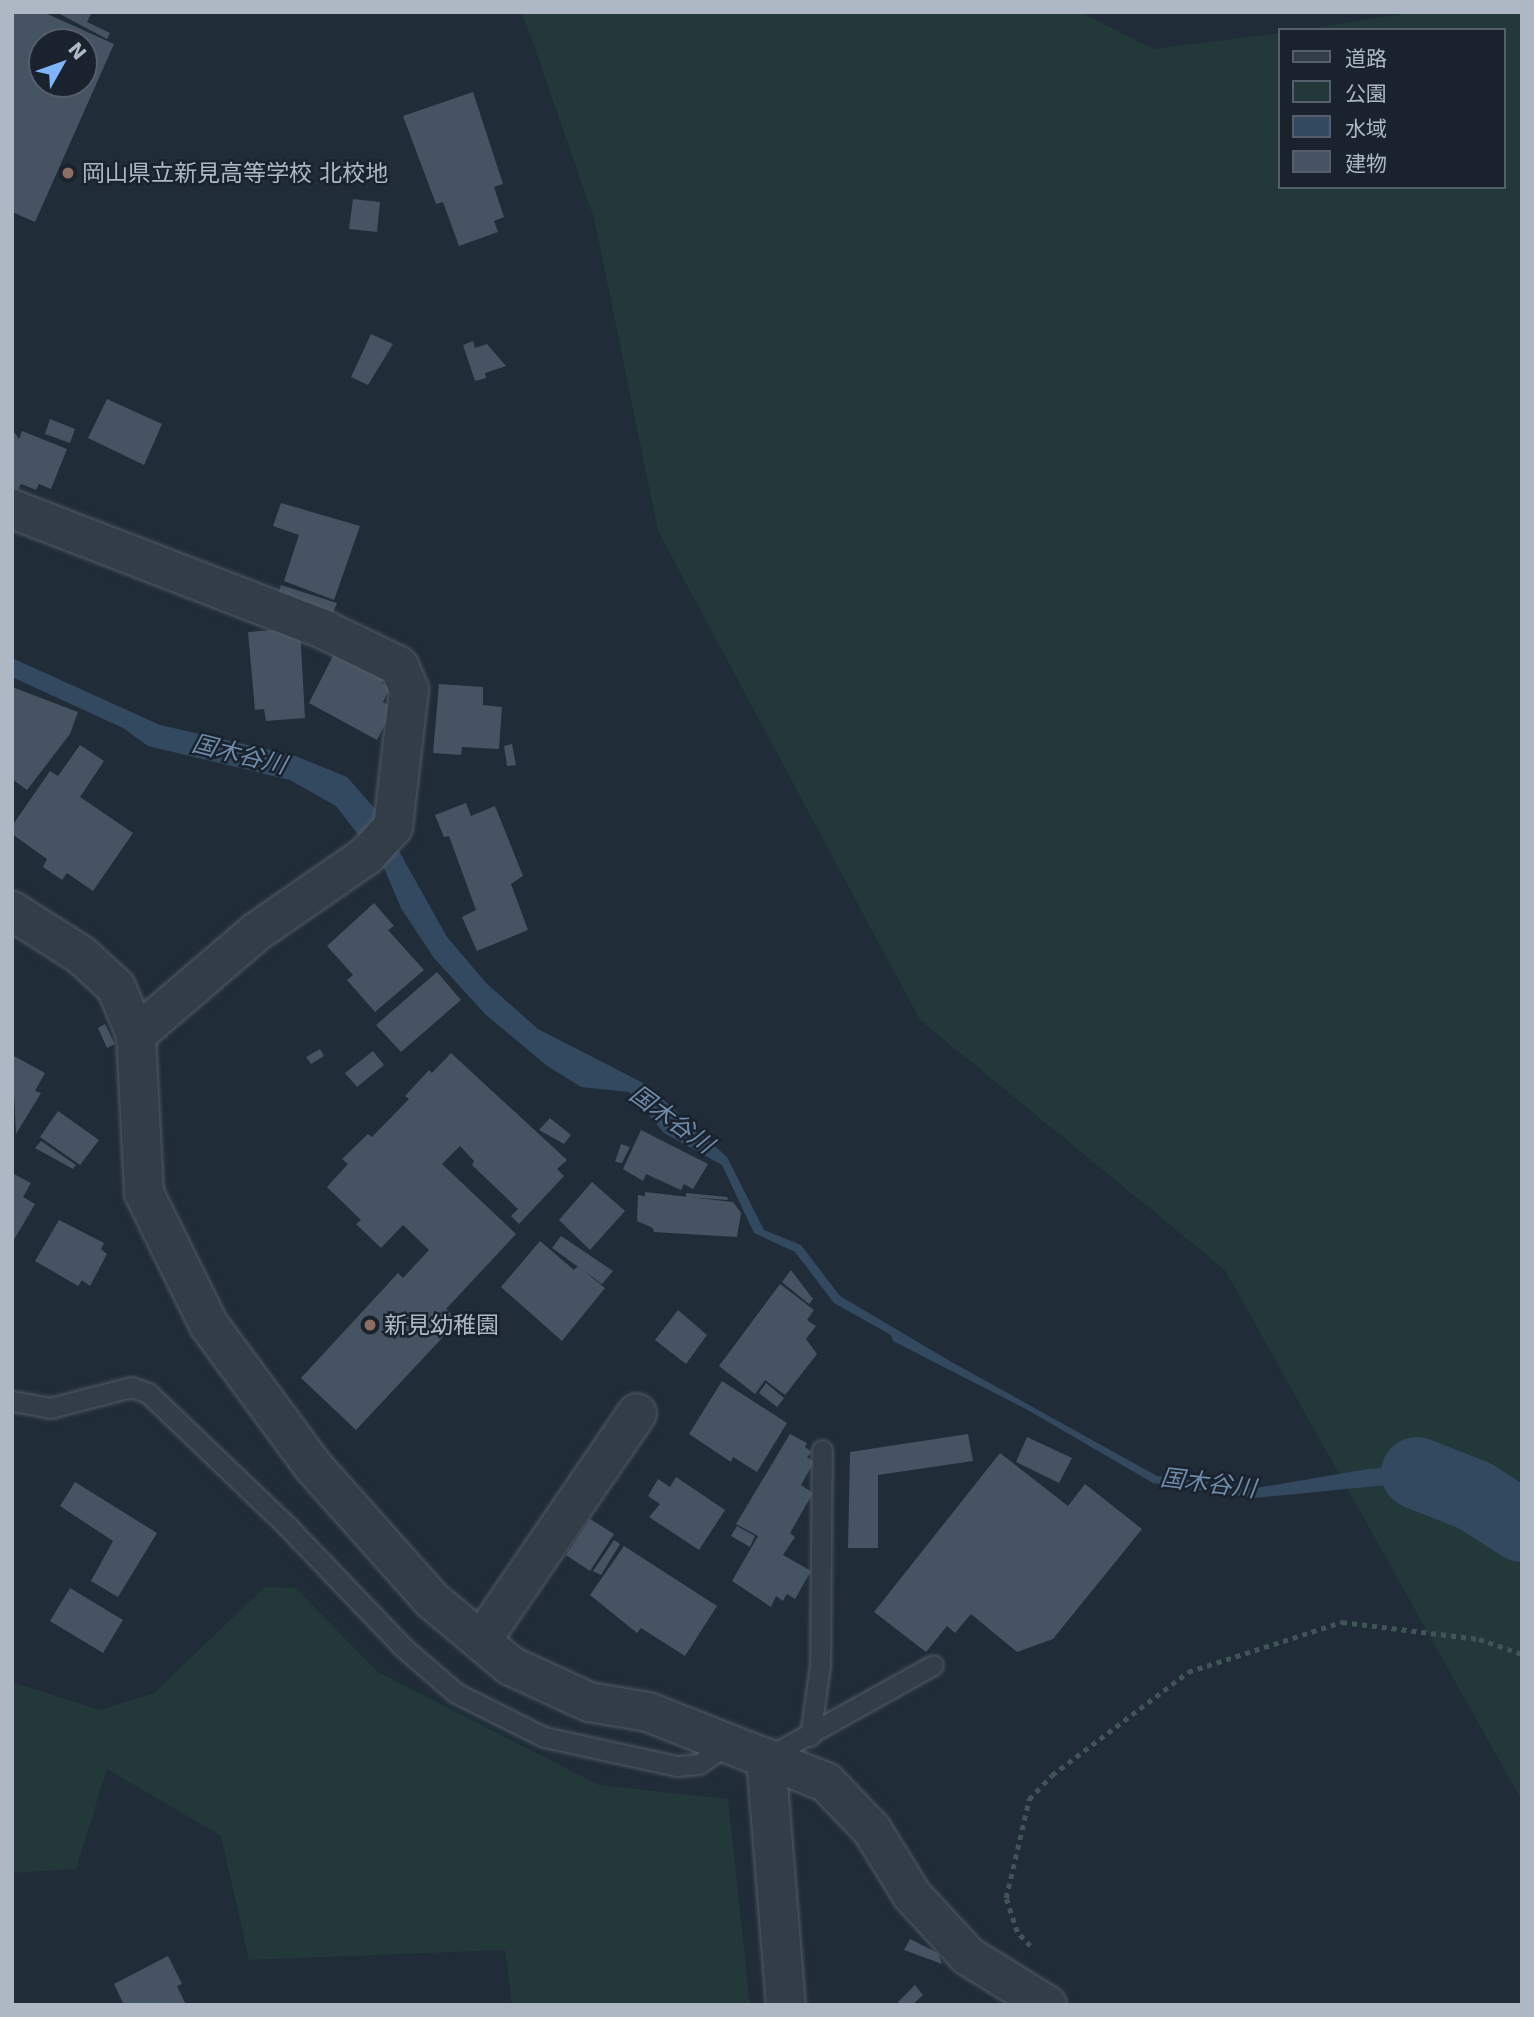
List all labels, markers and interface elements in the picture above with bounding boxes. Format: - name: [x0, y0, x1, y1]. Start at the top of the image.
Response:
- north arrow: [28, 28, 98, 98]
- legend: [1278, 28, 1506, 189]
- text: N: [64, 38, 91, 64]
- text: 道路: [1345, 47, 1387, 71]
- text: 公園: [1345, 82, 1387, 106]
- text: 水域: [1345, 117, 1387, 141]
- text: 建物: [1345, 152, 1387, 176]
- place label: 岡山県立新見高等学校 北校地: [82, 159, 388, 187]
- marker: 岡山県立新見高等学校 北校地: [60, 165, 76, 181]
- water label: 国木谷川: [189, 729, 289, 781]
- water label: 国木谷川: [624, 1080, 718, 1160]
- place label: 新見幼稚園: [384, 1311, 499, 1339]
- marker: 新見幼稚園: [362, 1317, 378, 1333]
- water label: 国木谷川: [1159, 1464, 1257, 1504]

